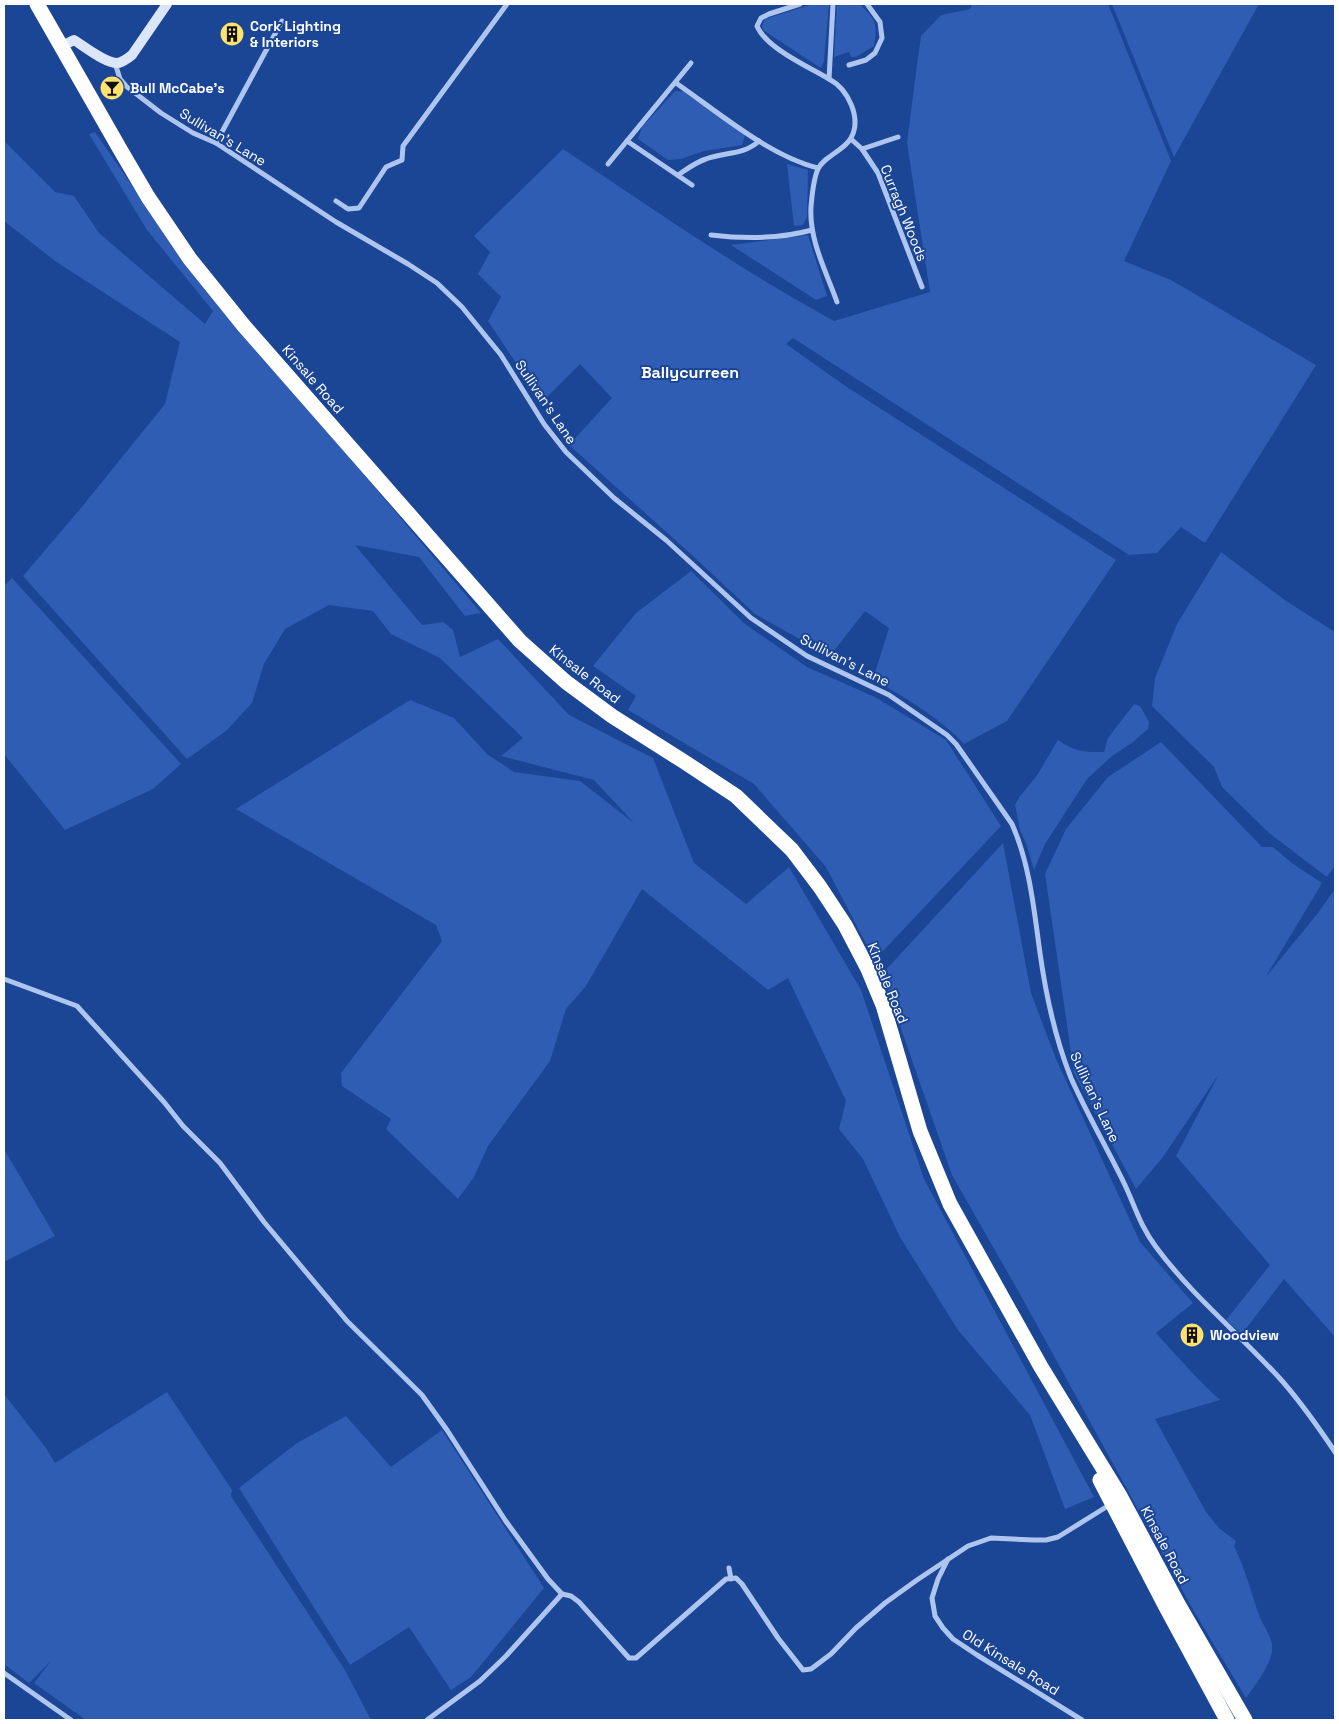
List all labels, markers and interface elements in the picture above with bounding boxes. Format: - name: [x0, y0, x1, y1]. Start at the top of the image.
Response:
- place label: Cork Lighting & Interiors: [250, 17, 341, 51]
- building icon: Cork Lighting & Interiors: [219, 21, 245, 47]
- bar icon: Bull McCabe's: [99, 75, 125, 101]
- place label: Bull McCabe's: [130, 79, 225, 97]
- street label: Sullivan's Lane: [176, 104, 270, 170]
- street label: Curragh Woods: [876, 162, 932, 264]
- street label: Kinsale Road: [278, 341, 348, 417]
- street label: Sullivan's Lane: [511, 356, 581, 448]
- district label: Ballycurreen: [641, 362, 739, 383]
- street label: Sullivan's Lane: [797, 630, 893, 690]
- street label: Kinsale Road: [546, 641, 624, 707]
- street label: Kinsale Road: [864, 940, 912, 1026]
- street label: Sullivan's Lane: [1066, 1049, 1124, 1145]
- building icon: Woodview: [1179, 1322, 1205, 1348]
- place label: Woodview: [1210, 1326, 1279, 1344]
- street label: Kinsale Road: [1137, 1503, 1193, 1587]
- street label: Old Kinsale Road: [959, 1625, 1063, 1699]

